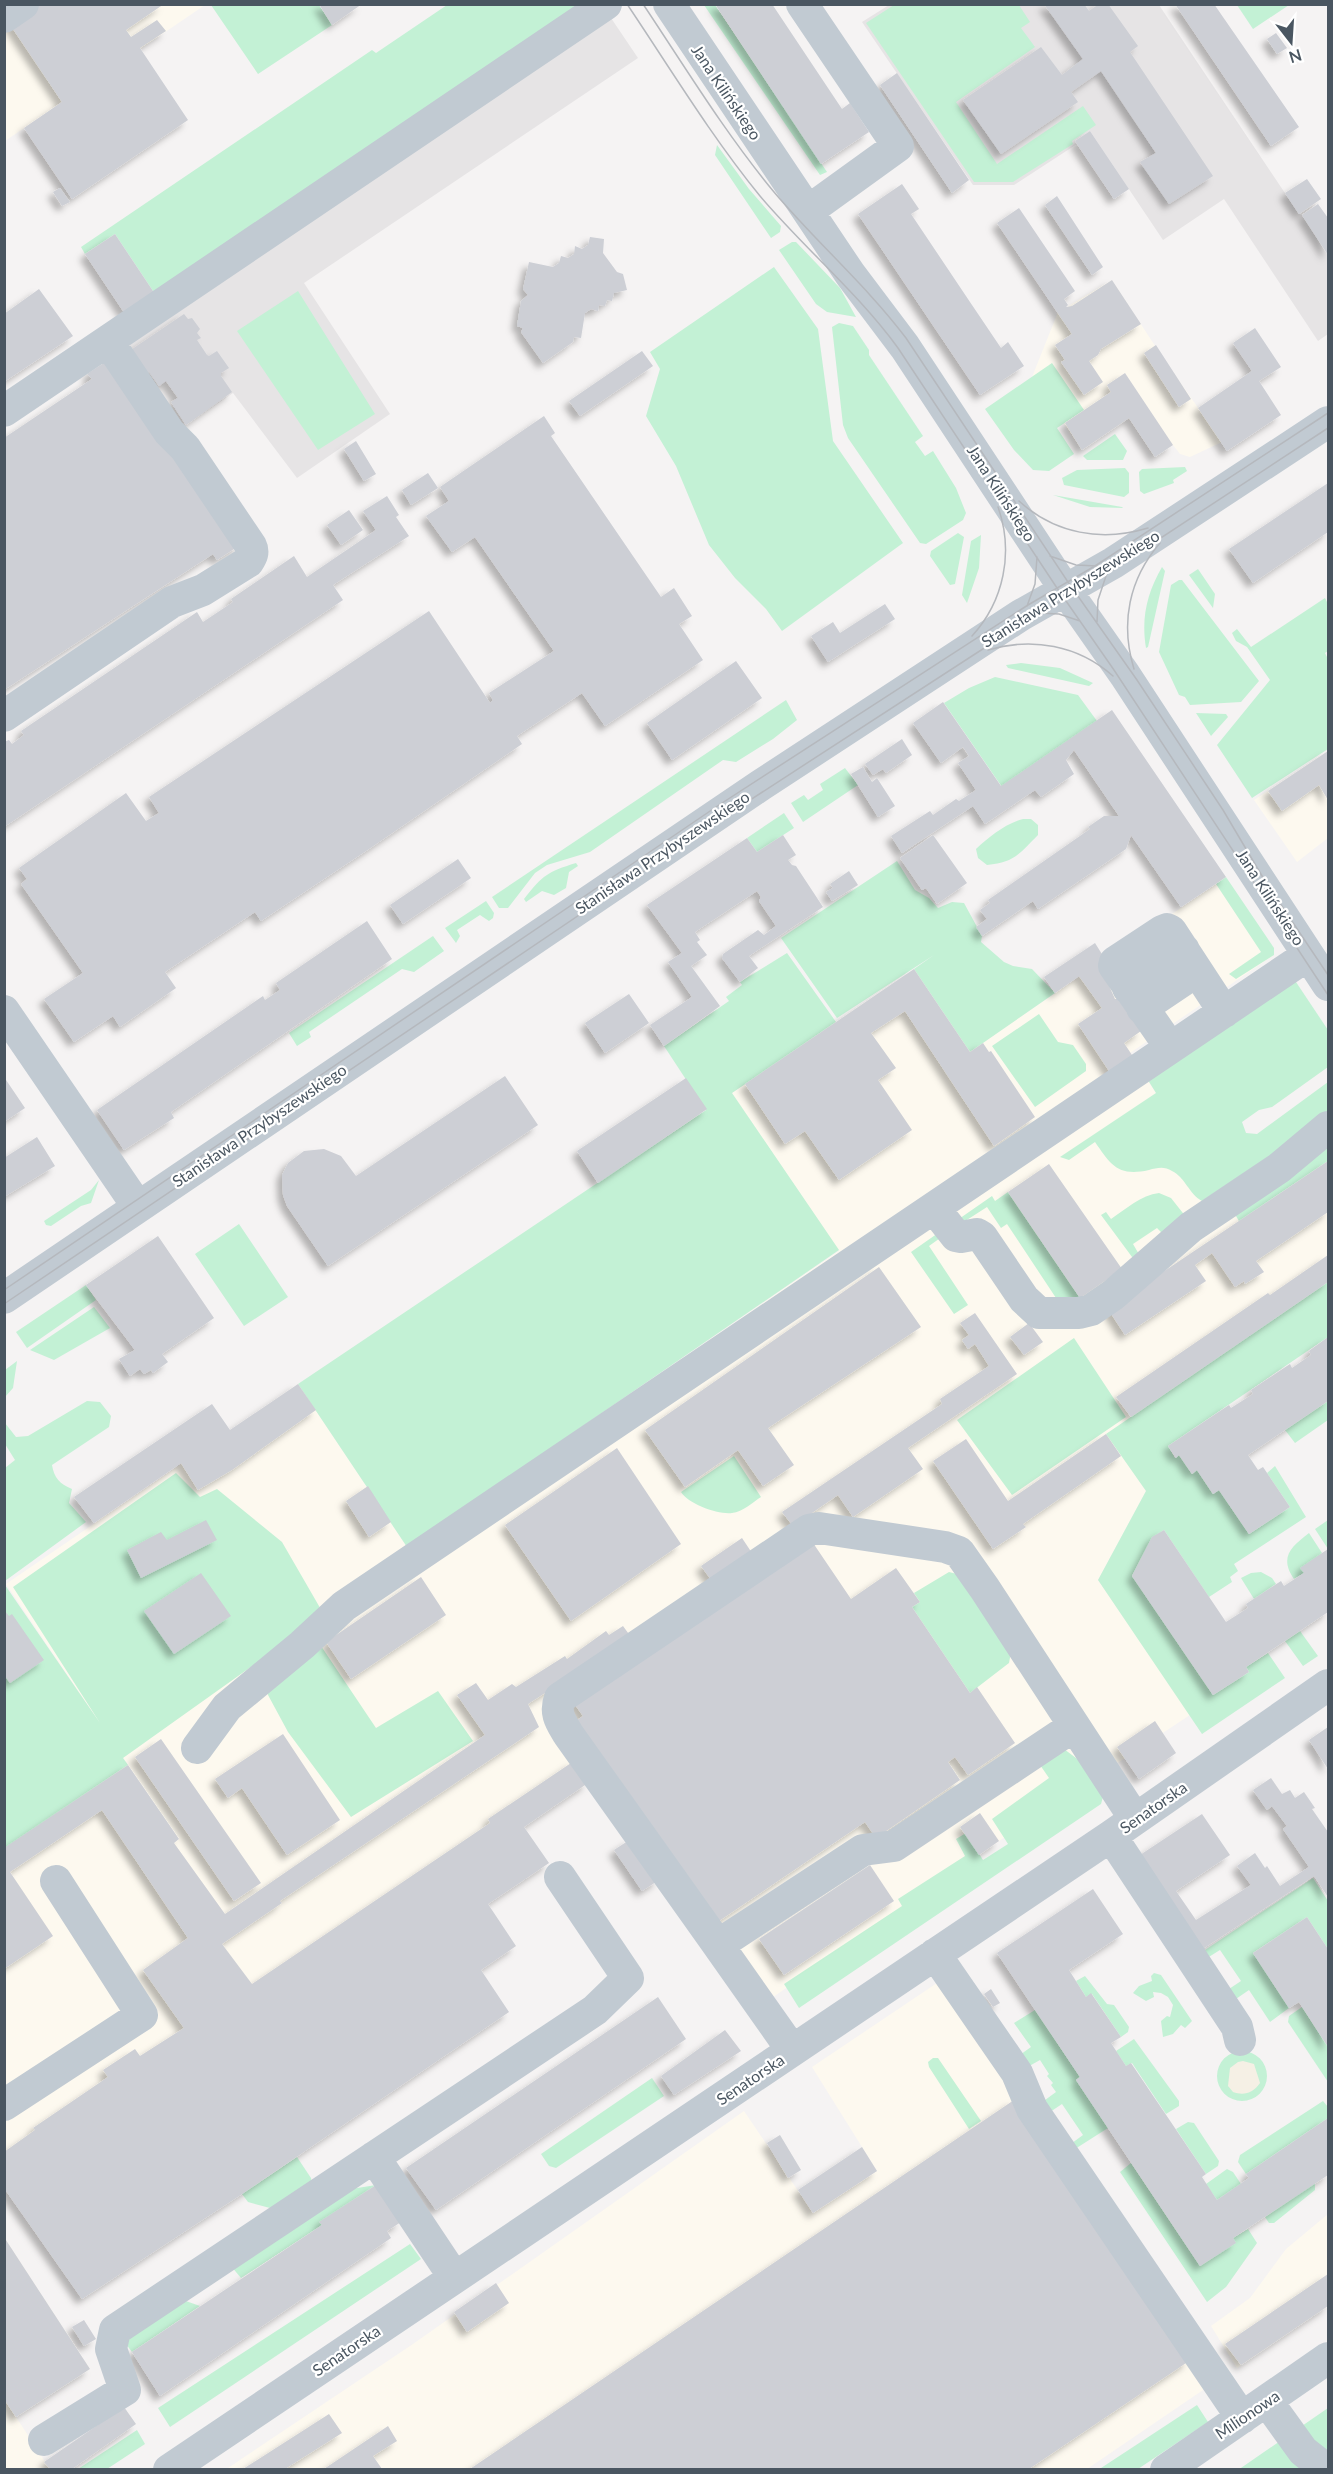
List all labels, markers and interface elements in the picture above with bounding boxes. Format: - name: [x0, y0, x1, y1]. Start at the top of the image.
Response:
- north arrow: [1261, 12, 1321, 72]
- street label: Jana Kilińskiego: [688, 41, 766, 143]
- text: N: [1287, 46, 1304, 68]
- street label: Jana Kilińskiego: [964, 441, 1040, 545]
- street label: Stanisława Przybyszewskiego: [978, 525, 1162, 651]
- street label: Stanisława Przybyszewskiego: [571, 786, 753, 918]
- street label: Jana Kilińskiego: [1233, 845, 1309, 949]
- street label: Stanisława Przybyszewskiego: [168, 1059, 350, 1191]
- street label: Senatorska: [1116, 1777, 1190, 1837]
- street label: Senatorska: [713, 2049, 787, 2109]
- street label: Senatorska: [309, 2320, 383, 2380]
- street label: Milionowa: [1211, 2386, 1283, 2442]

